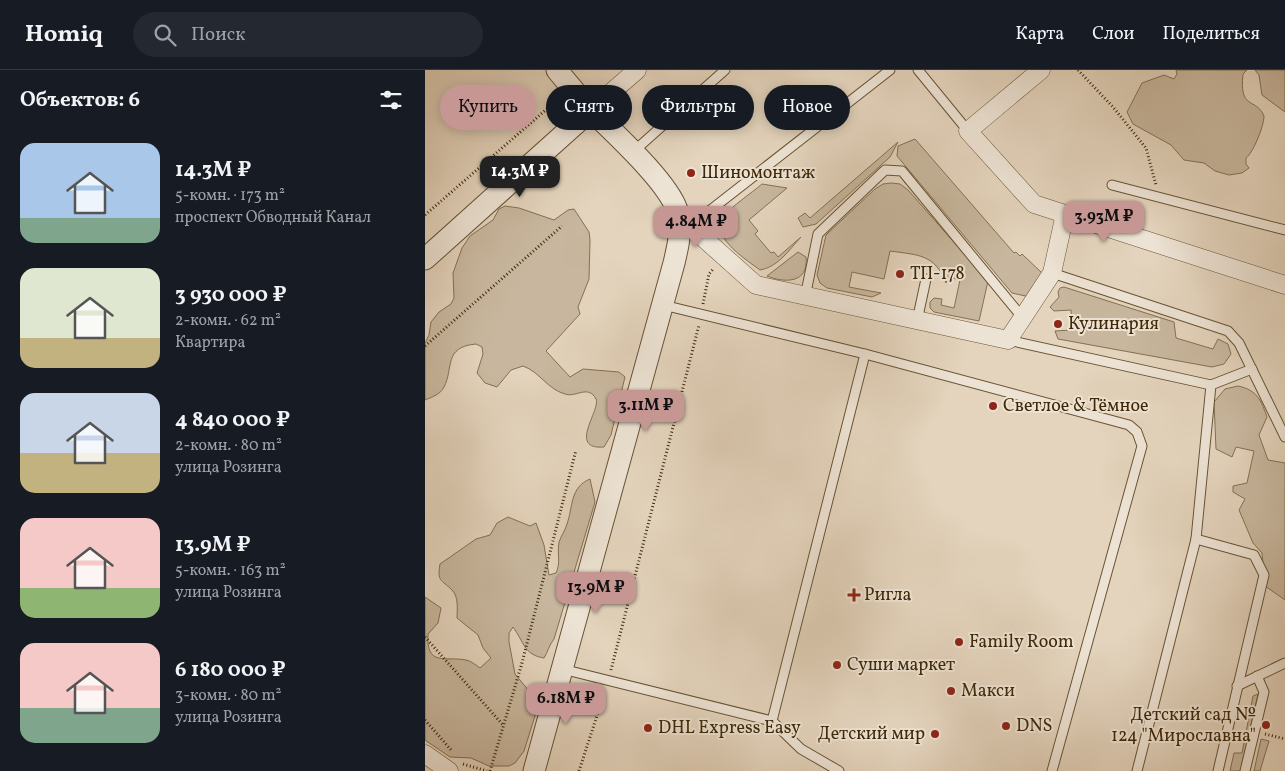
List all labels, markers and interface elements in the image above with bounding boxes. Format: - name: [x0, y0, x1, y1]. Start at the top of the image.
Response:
- search box: [133, 12, 483, 57]
- text: Homiq: [25, 18, 103, 52]
- icon: search: [151, 21, 179, 49]
- text: Поиск: [191, 22, 245, 48]
- text: Карта: [1016, 22, 1064, 47]
- text: Слои: [1092, 22, 1134, 47]
- text: Поделиться: [1162, 22, 1260, 47]
- chip: Купить: [440, 85, 536, 130]
- chip: Снять: [546, 85, 632, 130]
- chip: Фильтры: [642, 85, 754, 130]
- chip: Новое: [764, 85, 850, 130]
- text: Объектов: 6: [20, 86, 140, 115]
- icon: filters: [377, 86, 405, 114]
- text: 14.3M ₽: [175, 156, 251, 185]
- pin: 14.3M ₽: [474, 156, 566, 198]
- text: 14.3M ₽: [491, 161, 549, 183]
- place label: Шиномонтаж: [701, 161, 815, 186]
- icon: home: [60, 163, 120, 223]
- marker: Шиномонтаж: [685, 167, 697, 179]
- text: 5-комн. · 173 m²: [175, 185, 285, 207]
- pin: 3.93M ₽: [1058, 200, 1150, 243]
- pin: 4.84M ₽: [650, 206, 742, 248]
- text: 3.93M ₽: [1074, 206, 1134, 228]
- text: проспект Обводный Канал: [175, 207, 371, 229]
- text: 4.84M ₽: [665, 211, 727, 233]
- place label: ТП-178: [910, 262, 965, 287]
- marker: ТП-178: [894, 268, 906, 280]
- text: 3 930 000 ₽: [175, 281, 287, 310]
- icon: home: [60, 288, 120, 348]
- text: 2-комн. · 62 m²: [175, 310, 281, 332]
- place label: Кулинария: [1068, 312, 1159, 337]
- marker: Кулинария: [1052, 318, 1064, 330]
- text: Квартира: [175, 332, 245, 354]
- pin: 3.11M ₽: [600, 390, 692, 432]
- place label: Светлое & Тёмное: [1003, 394, 1149, 419]
- text: 3.11M ₽: [618, 395, 674, 417]
- marker: Светлое & Тёмное: [987, 400, 999, 412]
- text: 4 840 000 ₽: [175, 406, 290, 435]
- icon: home: [60, 413, 120, 473]
- text: 2-комн. · 80 m²: [175, 435, 282, 457]
- text: улица Розинга: [175, 457, 282, 479]
- text: 13.9M ₽: [175, 531, 251, 560]
- icon: home: [60, 538, 120, 598]
- text: 5-комн. · 163 m²: [175, 560, 286, 582]
- pin: 13.9M ₽: [550, 572, 642, 614]
- text: 13.9M ₽: [567, 577, 625, 599]
- text: улица Розинга: [175, 582, 282, 604]
- place label: Ригла: [864, 583, 912, 608]
- marker: Ригла: [848, 589, 860, 601]
- place label: Family Room: [969, 630, 1074, 655]
- marker: Family Room: [953, 636, 965, 648]
- place label: Суши маркет: [847, 653, 955, 678]
- text: 6 180 000 ₽: [175, 656, 286, 685]
- marker: Суши маркет: [831, 659, 843, 671]
- icon: home: [60, 663, 120, 723]
- place label: Макси: [961, 679, 1015, 704]
- pin: 6.18M ₽: [520, 682, 612, 725]
- text: 3-комн. · 80 m²: [175, 685, 282, 707]
- marker: Макси: [945, 685, 957, 697]
- text: 6.18M ₽: [537, 688, 595, 710]
- place label: Детский сад № 124 "Мирославна": [1111, 703, 1256, 749]
- text: улица Розинга: [175, 707, 282, 729]
- place label: DNS: [1016, 714, 1052, 739]
- place label: DHL Express Easy: [658, 716, 801, 741]
- marker: Детский сад № 124 "Мирославна": [1260, 719, 1272, 731]
- marker: DNS: [1000, 720, 1012, 732]
- marker: DHL Express Easy: [642, 722, 654, 734]
- place label: Детский мир: [818, 722, 925, 747]
- marker: Детский мир: [929, 728, 941, 740]

